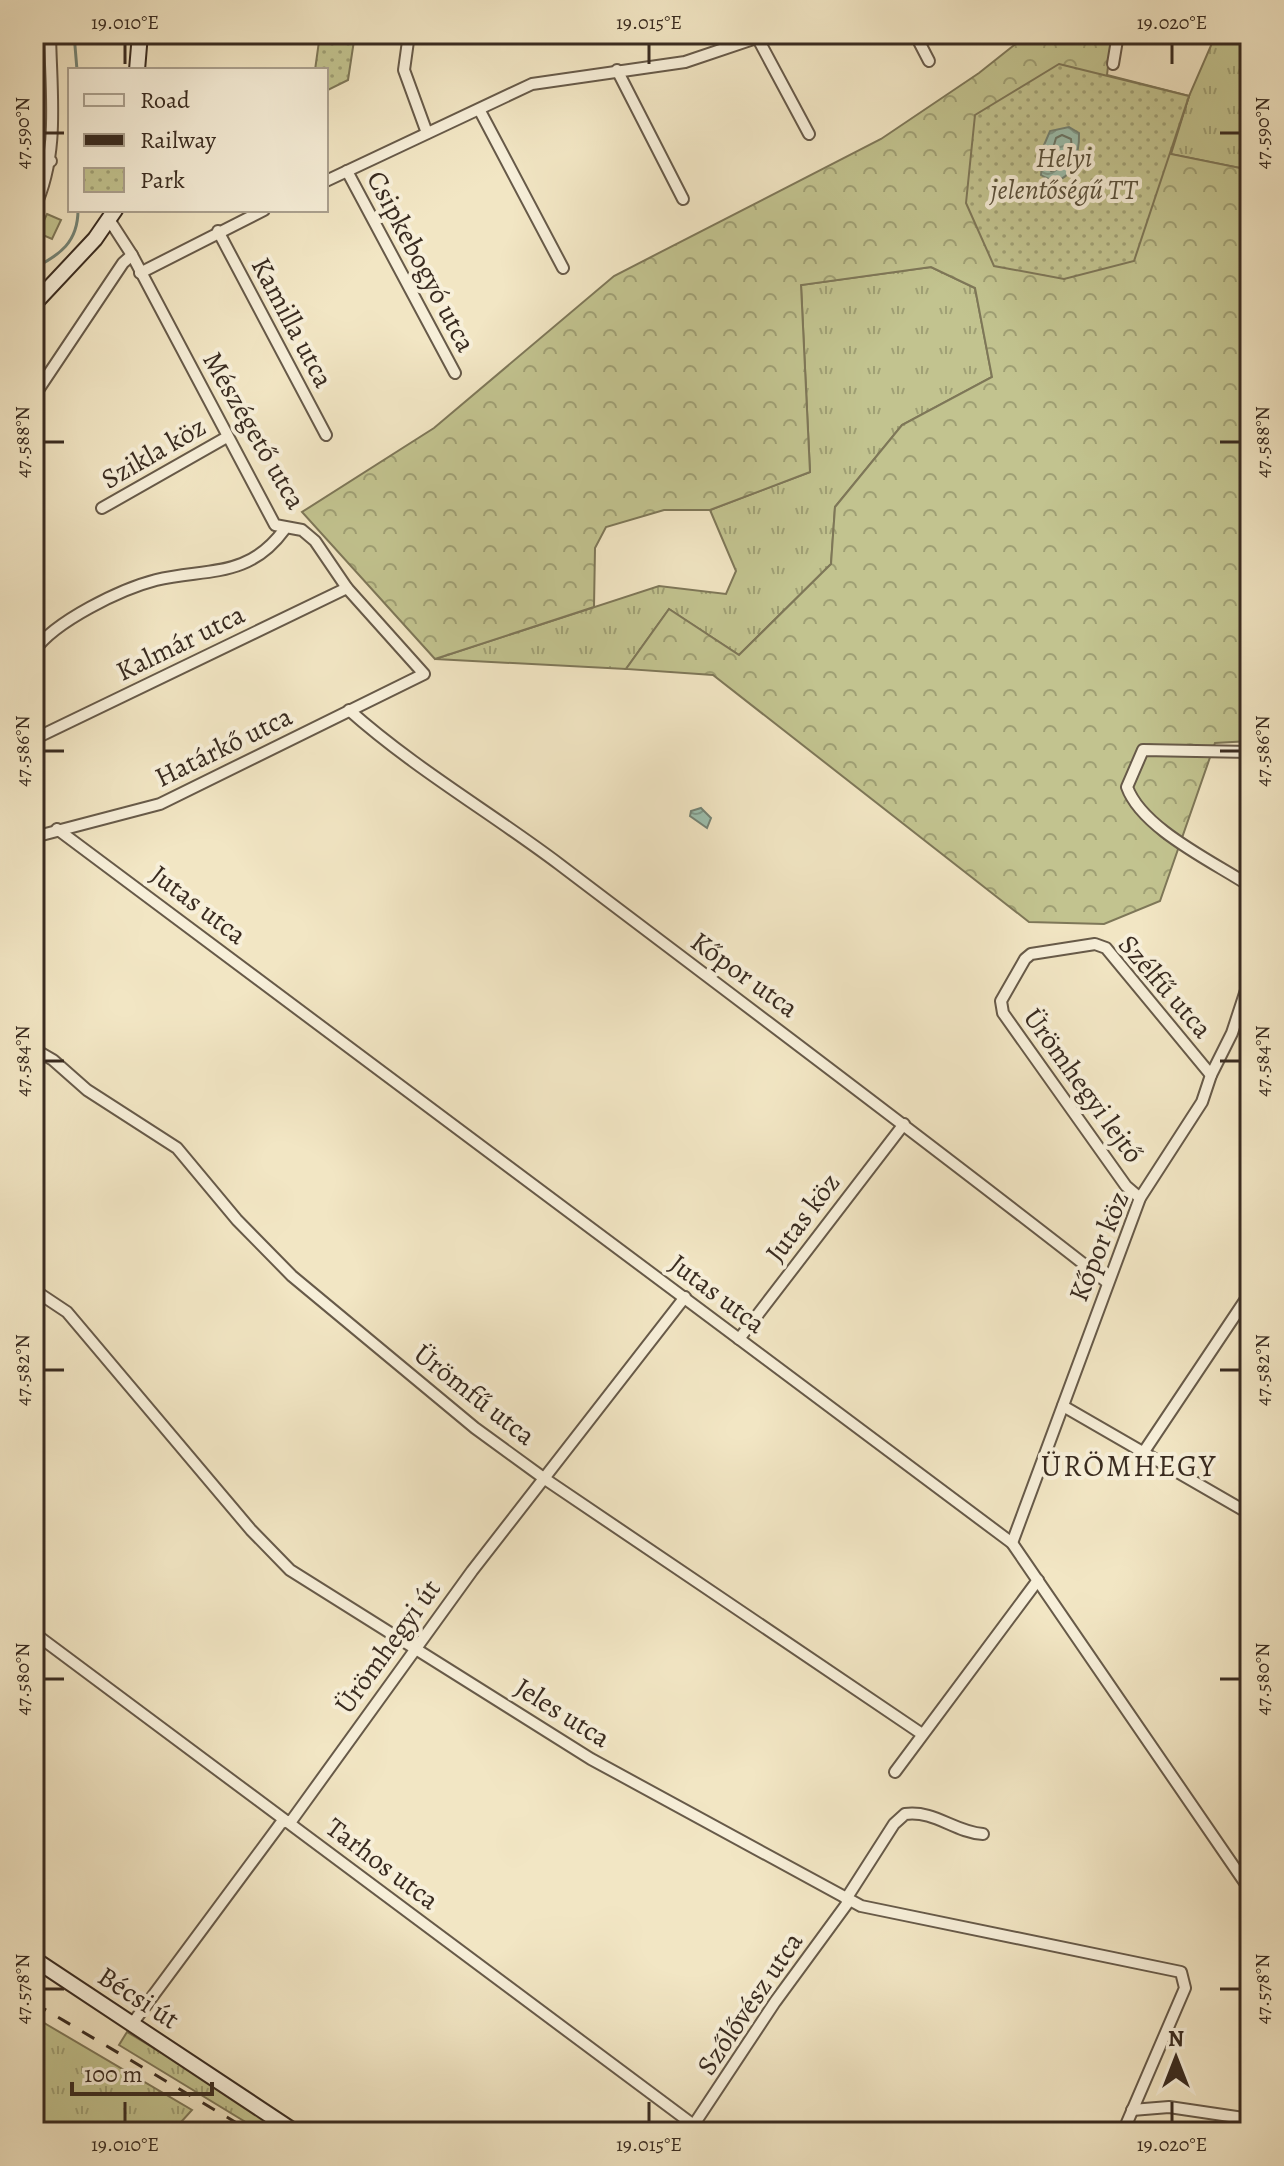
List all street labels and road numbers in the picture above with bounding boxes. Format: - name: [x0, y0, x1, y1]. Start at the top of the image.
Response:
- street label: Csipkebogyó utca: [357, 164, 485, 359]
- street label: Kamilla utca: [242, 250, 342, 394]
- street label: Mészégető utca: [194, 345, 315, 516]
- street label: Szikla köz: [94, 408, 213, 498]
- street label: Kalmár utca: [110, 595, 251, 690]
- street label: Határkő utca: [148, 697, 299, 797]
- street label: Jutas utca: [142, 856, 254, 954]
- street label: Kőpor utca: [683, 923, 806, 1027]
- street label: Szélfű utca: [1110, 927, 1221, 1047]
- street label: Ürömhegyi lejtő: [1014, 1000, 1152, 1171]
- street label: Jutas köz: [757, 1165, 849, 1270]
- street label: Kőpor köz: [1060, 1186, 1138, 1307]
- street label: Jutas utca: [661, 1245, 773, 1343]
- street label: Ürömfű utca: [405, 1335, 543, 1454]
- street label: Ürömhegyi út: [326, 1572, 450, 1722]
- street label: Jeles utca: [508, 1669, 617, 1757]
- street label: Tarhos utca: [318, 1809, 447, 1919]
- street label: Szőlővész utca: [688, 1924, 812, 2083]
- street label: Bécsi út: [90, 1957, 187, 2038]

